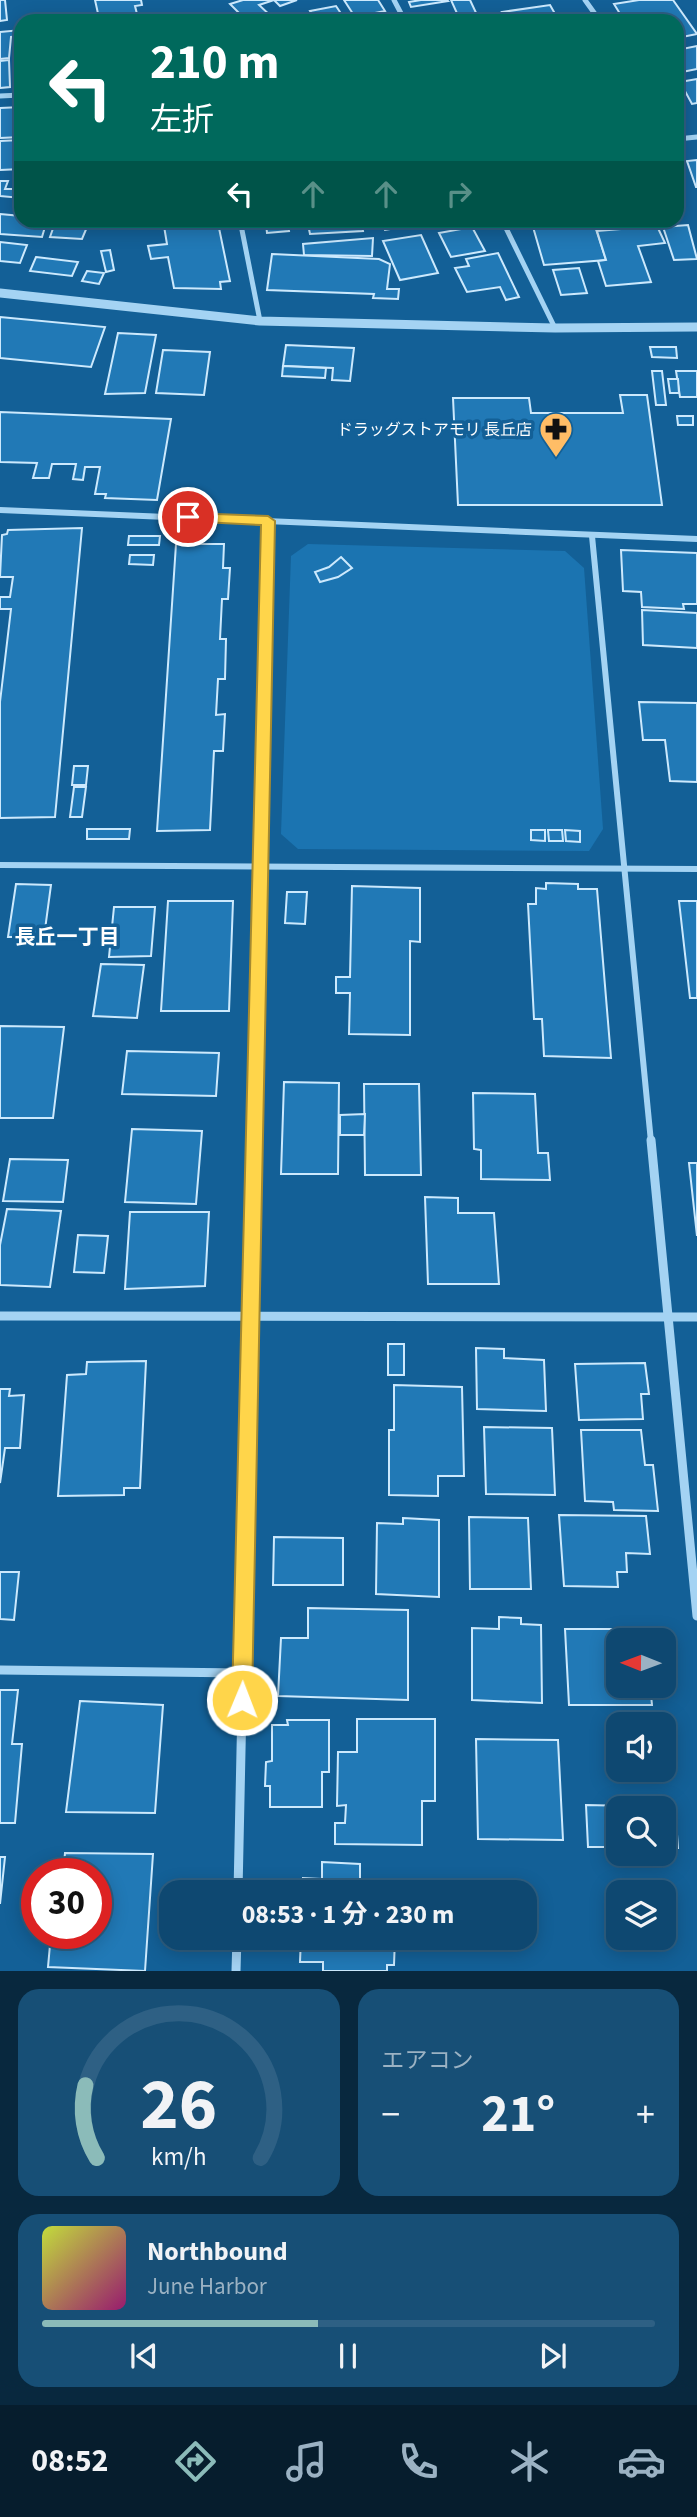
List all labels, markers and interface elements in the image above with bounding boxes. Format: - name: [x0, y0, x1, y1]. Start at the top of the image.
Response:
- text: 210 m: [150, 28, 279, 98]
- icon: left: [35, 42, 126, 133]
- text: 左折: [150, 97, 214, 143]
- icon: left: [221, 175, 259, 213]
- icon: ahead: [294, 175, 332, 213]
- icon: ahead: [367, 175, 405, 213]
- icon: right: [440, 175, 478, 213]
- pharmacy icon: ドラッグストアモリ 長丘店: [537, 410, 575, 459]
- place label: ドラッグストアモリ 長丘店: [337, 419, 532, 441]
- pin: [158, 487, 218, 547]
- icon: arrive: [169, 498, 207, 536]
- district label: 長丘一丁目: [15, 922, 120, 952]
- north arrow: [606, 1628, 676, 1698]
- map controls: [606, 1628, 676, 1950]
- position arrow: [205, 1663, 279, 1737]
- button: sound: [606, 1712, 676, 1782]
- button: search: [606, 1796, 676, 1866]
- speed limit sign: 30: [21, 1858, 112, 1949]
- button: layers: [606, 1880, 676, 1950]
- text: 08:53 · 1 分 · 230 m: [242, 1896, 454, 1933]
- text: エアコン: [382, 2044, 474, 2077]
- text: 26: [140, 2054, 217, 2158]
- text: 21°: [481, 2078, 555, 2152]
- text: −: [382, 2088, 400, 2142]
- text: +: [636, 2088, 655, 2142]
- text: km/h: [151, 2139, 207, 2175]
- text: Northbound: [147, 2233, 288, 2270]
- text: June Harbor: [147, 2270, 267, 2303]
- icon: previous: [125, 2337, 163, 2375]
- icon: pause: [329, 2337, 367, 2375]
- icon: next: [534, 2337, 572, 2375]
- icon: directions: [171, 2437, 220, 2486]
- icon: music: [282, 2437, 331, 2486]
- icon: phone: [394, 2437, 443, 2486]
- icon: climate: [505, 2437, 554, 2486]
- icon: car: [617, 2437, 666, 2486]
- text: 08:52: [31, 2438, 108, 2484]

